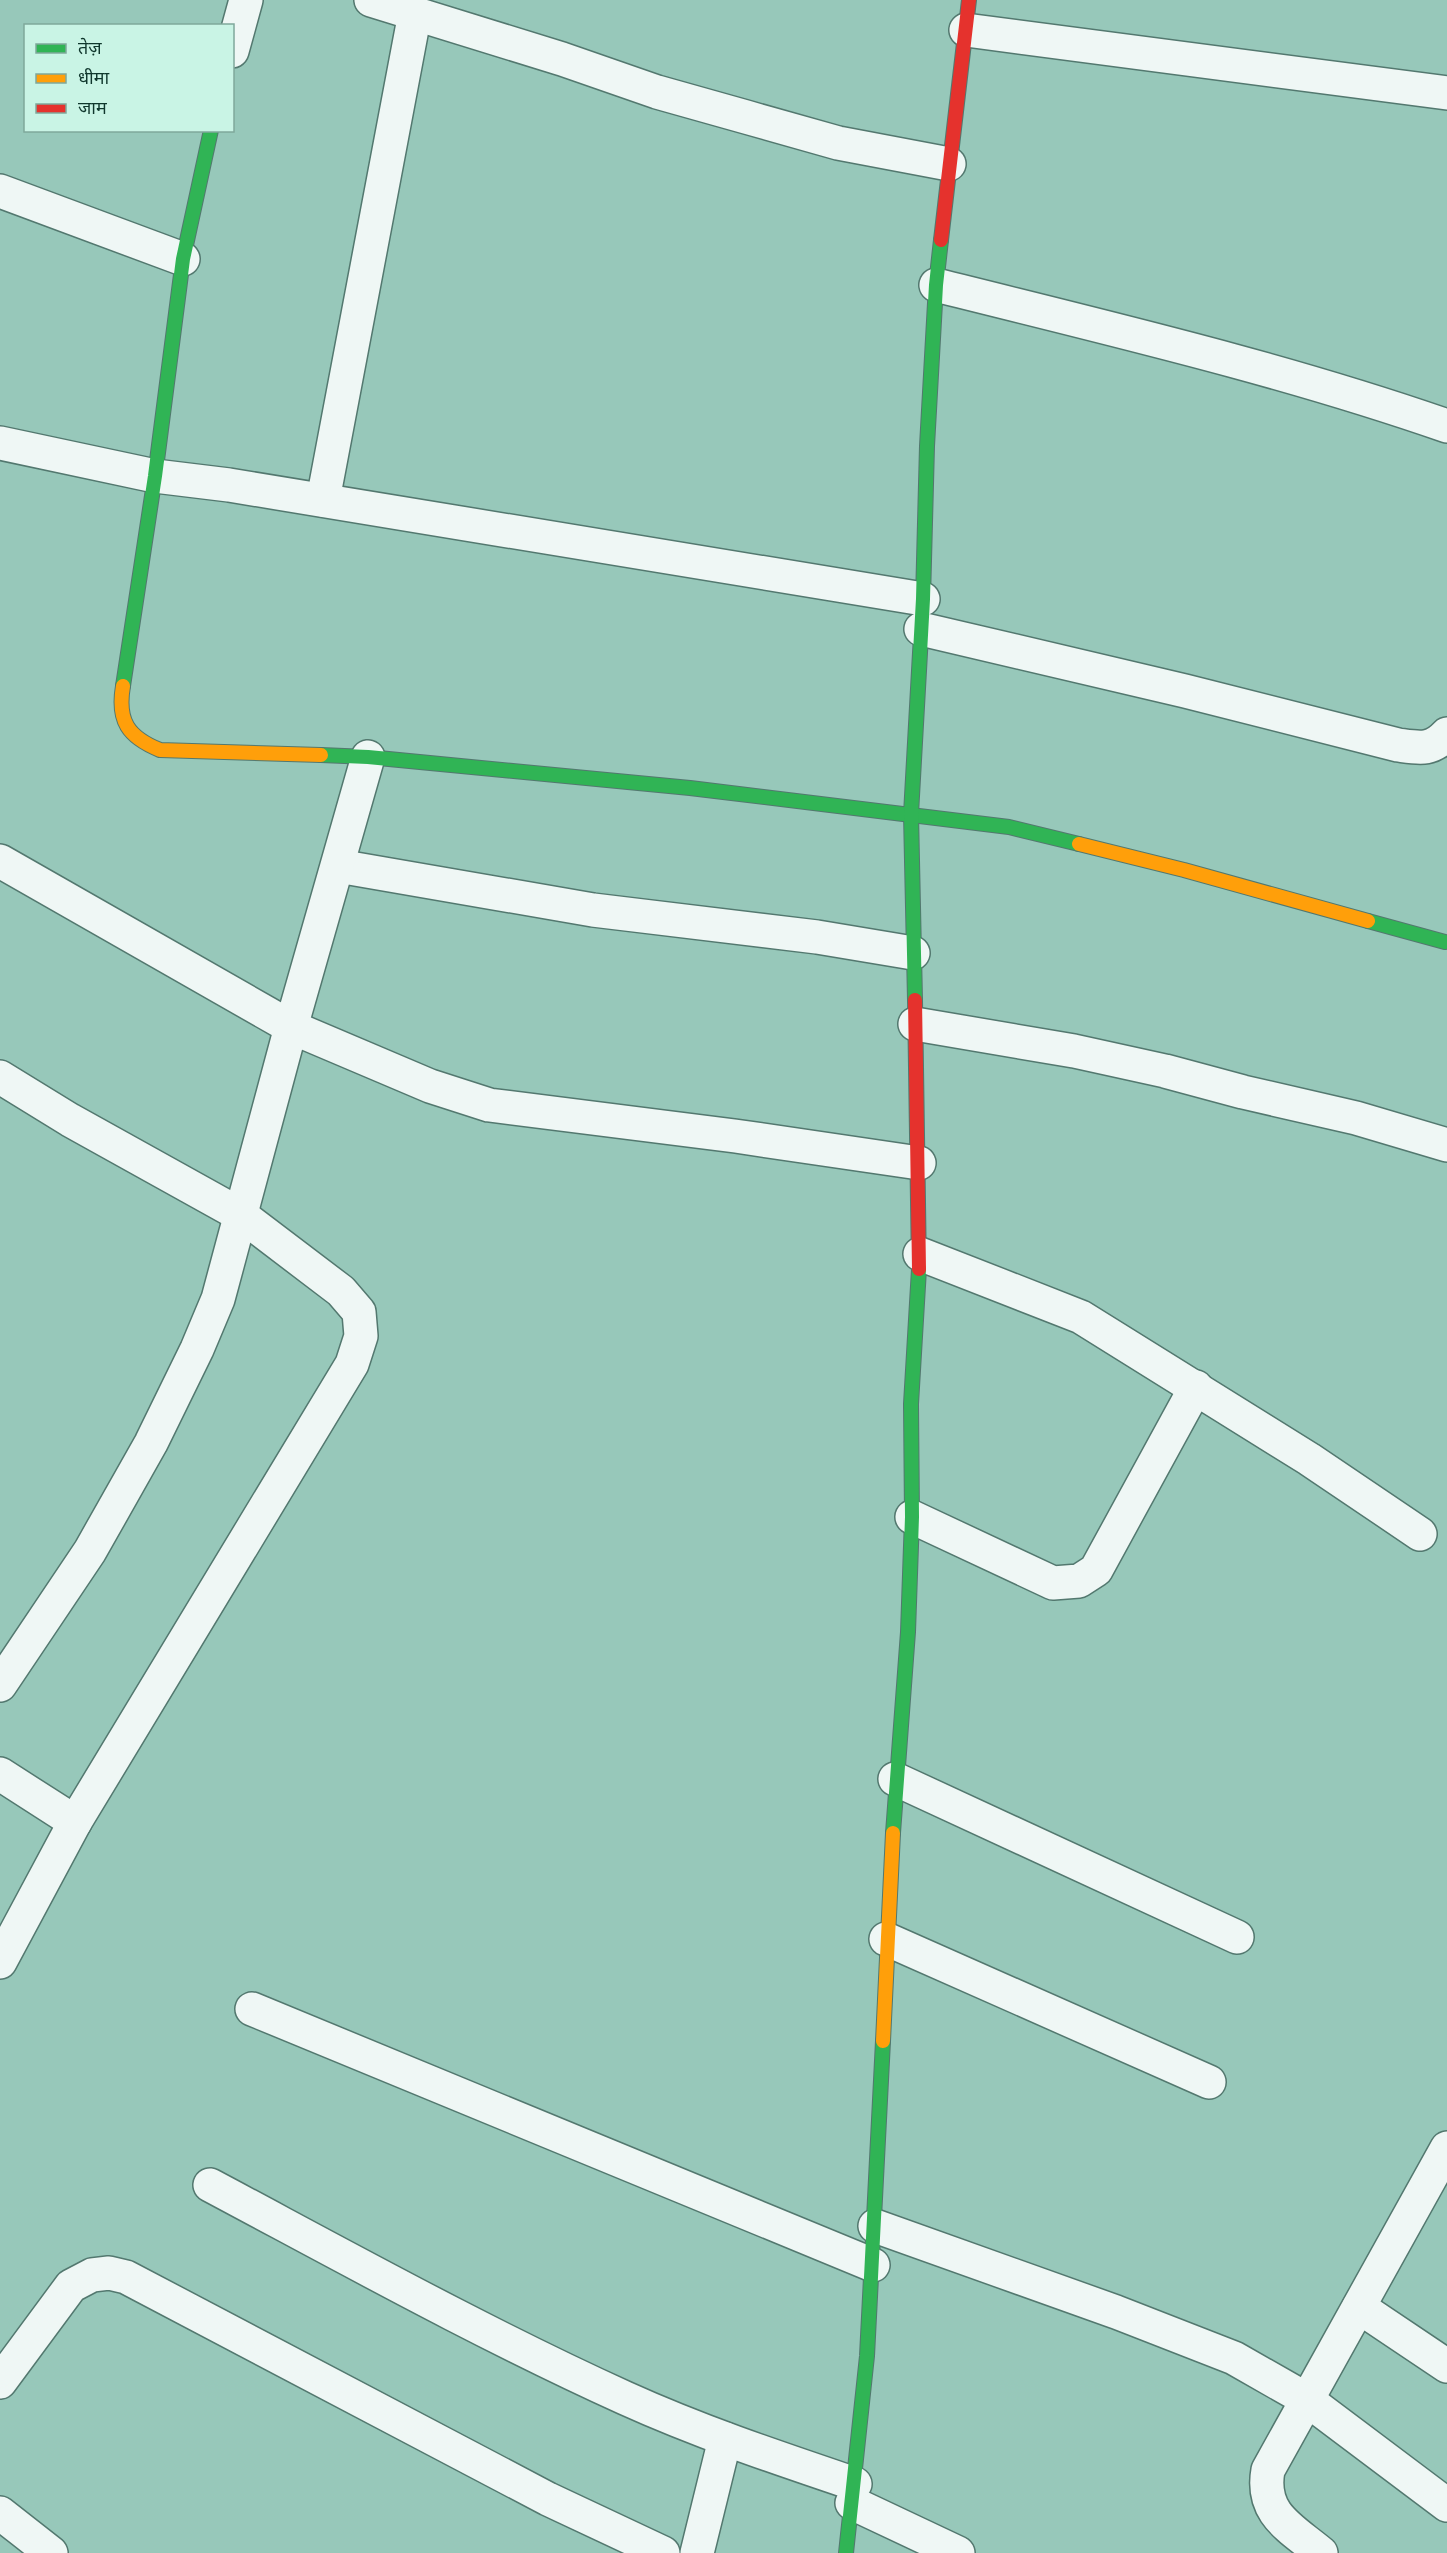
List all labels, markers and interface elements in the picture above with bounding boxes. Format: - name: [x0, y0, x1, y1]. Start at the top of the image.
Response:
- legend: [24, 24, 234, 132]
- text: तेज़: [78, 34, 102, 61]
- text: धीमा: [78, 64, 109, 91]
- text: जाम: [78, 94, 108, 121]

